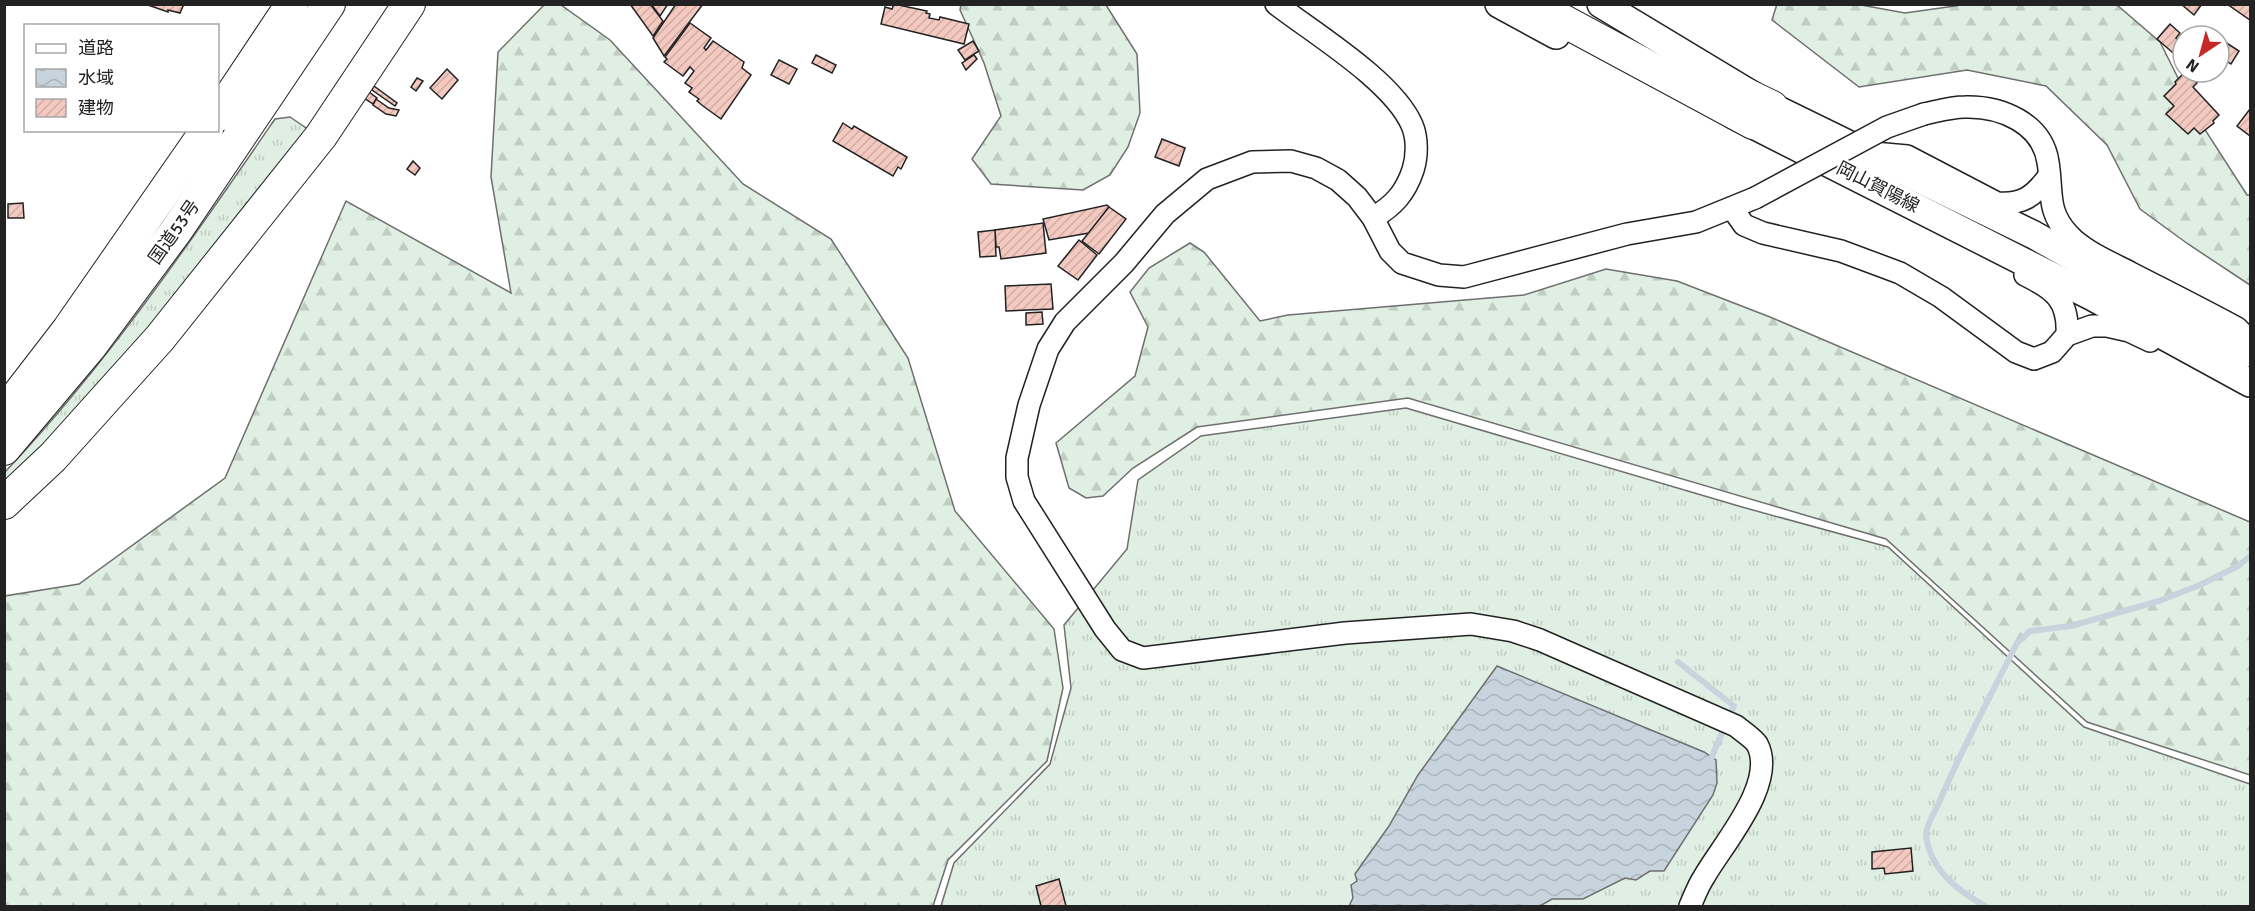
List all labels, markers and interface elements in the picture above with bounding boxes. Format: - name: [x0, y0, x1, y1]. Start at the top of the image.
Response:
- legend: [24, 24, 219, 132]
- north arrow: [2171, 24, 2231, 84]
- text: 道路: [78, 37, 114, 59]
- text: N: [2182, 54, 2203, 77]
- text: 水域: [78, 67, 114, 89]
- text: 建物: [78, 97, 114, 119]
- street label: 岡山賀陽線: [1833, 157, 1923, 217]
- street label: 国道53号: [144, 196, 204, 268]

